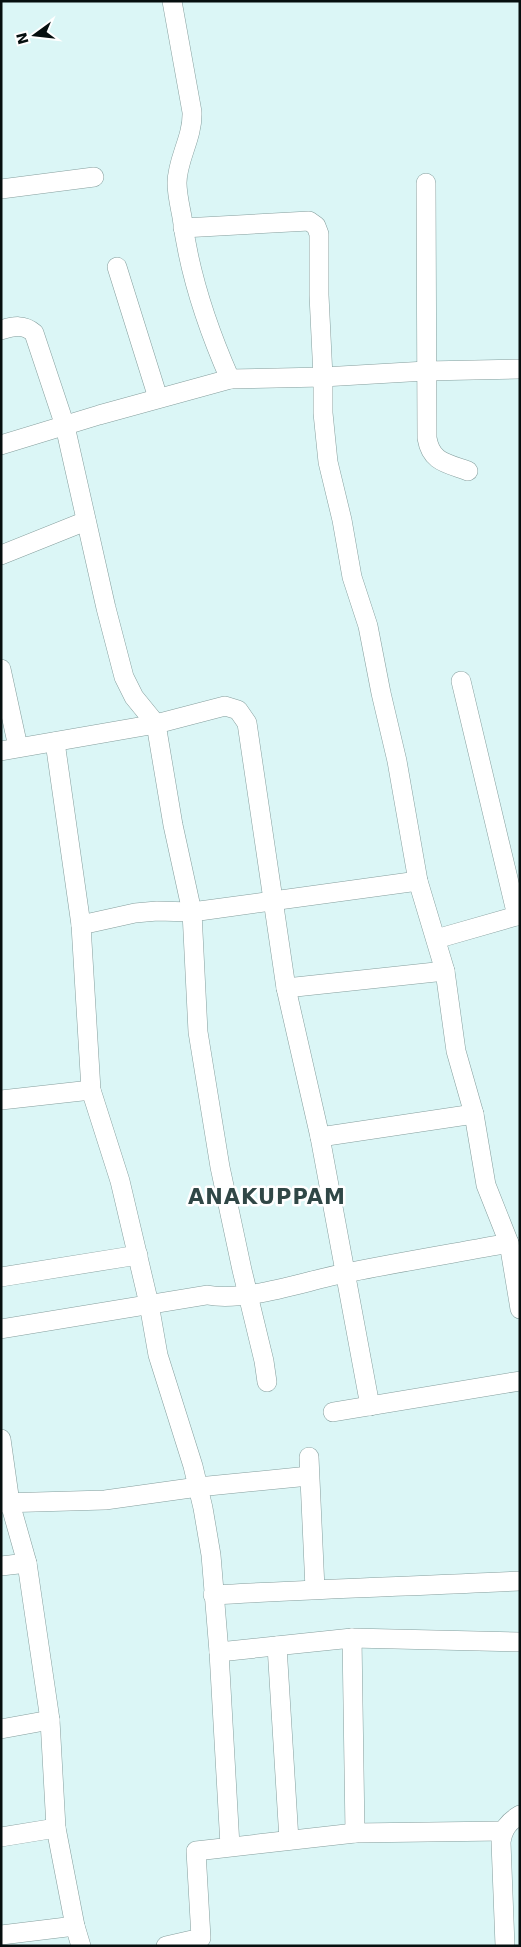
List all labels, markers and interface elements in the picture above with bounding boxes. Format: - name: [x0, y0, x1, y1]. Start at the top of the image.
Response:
- north arrow: [10, 10, 60, 60]
- text: N: [13, 31, 32, 46]
- district label: ANAKUPPAM: [188, 1185, 346, 1209]

